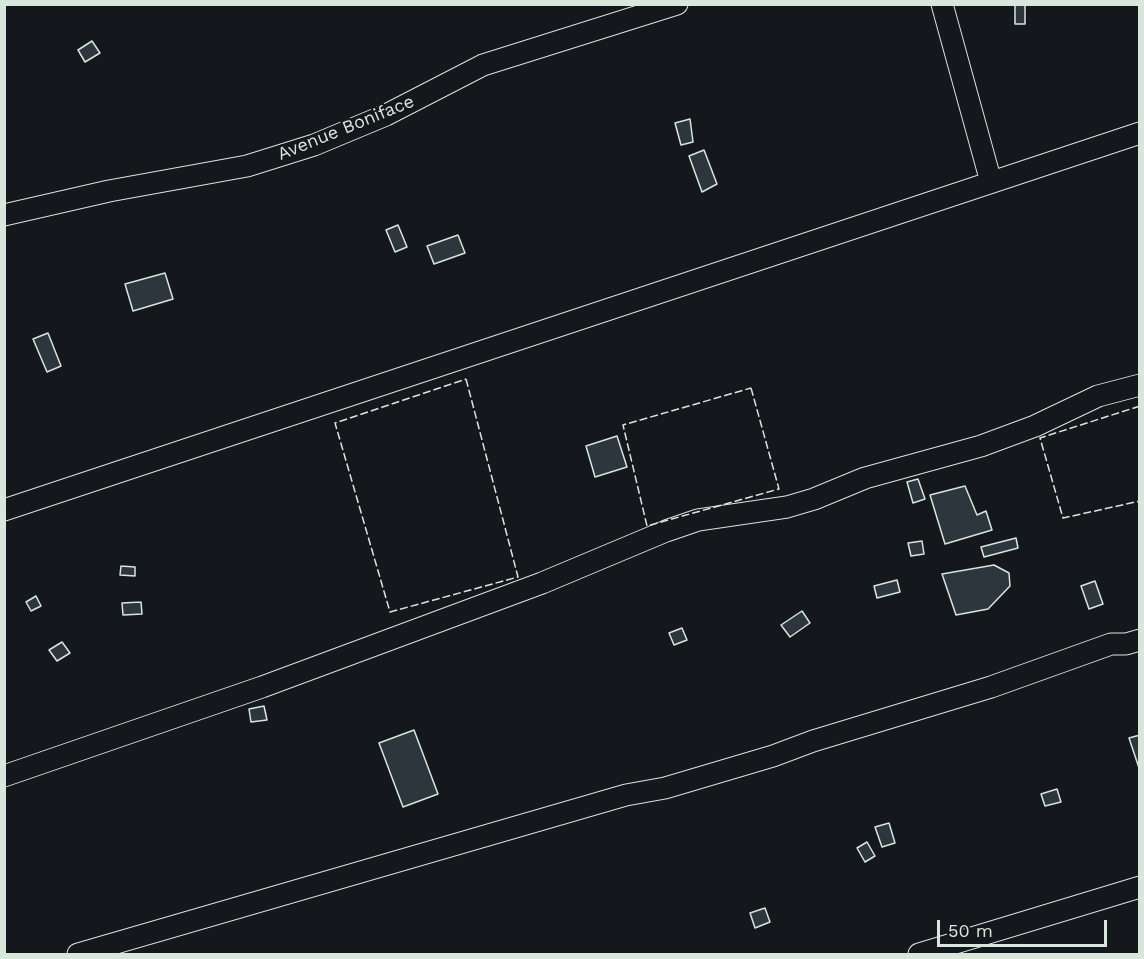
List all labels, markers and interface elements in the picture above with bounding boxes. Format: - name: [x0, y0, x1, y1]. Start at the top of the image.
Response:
- street label: Avenue Boniface: [275, 91, 417, 165]
- scale bar: [940, 908, 1110, 946]
- text: 50 m: [948, 920, 993, 941]

